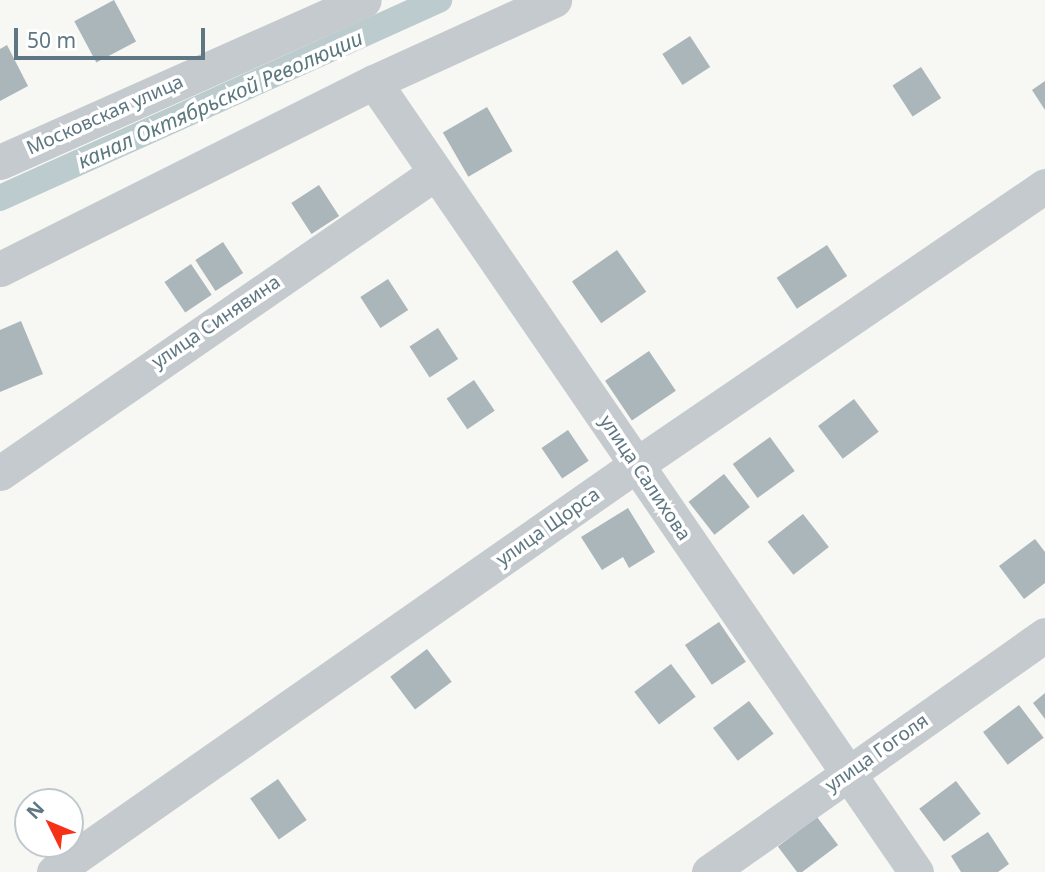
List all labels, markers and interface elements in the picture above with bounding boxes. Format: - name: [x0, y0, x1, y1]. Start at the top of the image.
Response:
- scale bar: [18, 14, 208, 58]
- water label: канал Октябрьской Революции: [74, 25, 366, 173]
- text: 50 m: [27, 26, 76, 54]
- street label: Московская улица: [23, 70, 187, 160]
- street label: улица Синявина: [147, 271, 285, 373]
- street label: улица Салихова: [595, 411, 695, 545]
- street label: улица Щорса: [492, 483, 604, 571]
- street label: улица Гоголя: [821, 709, 933, 797]
- north arrow: [14, 788, 84, 858]
- text: N: [20, 796, 50, 825]

